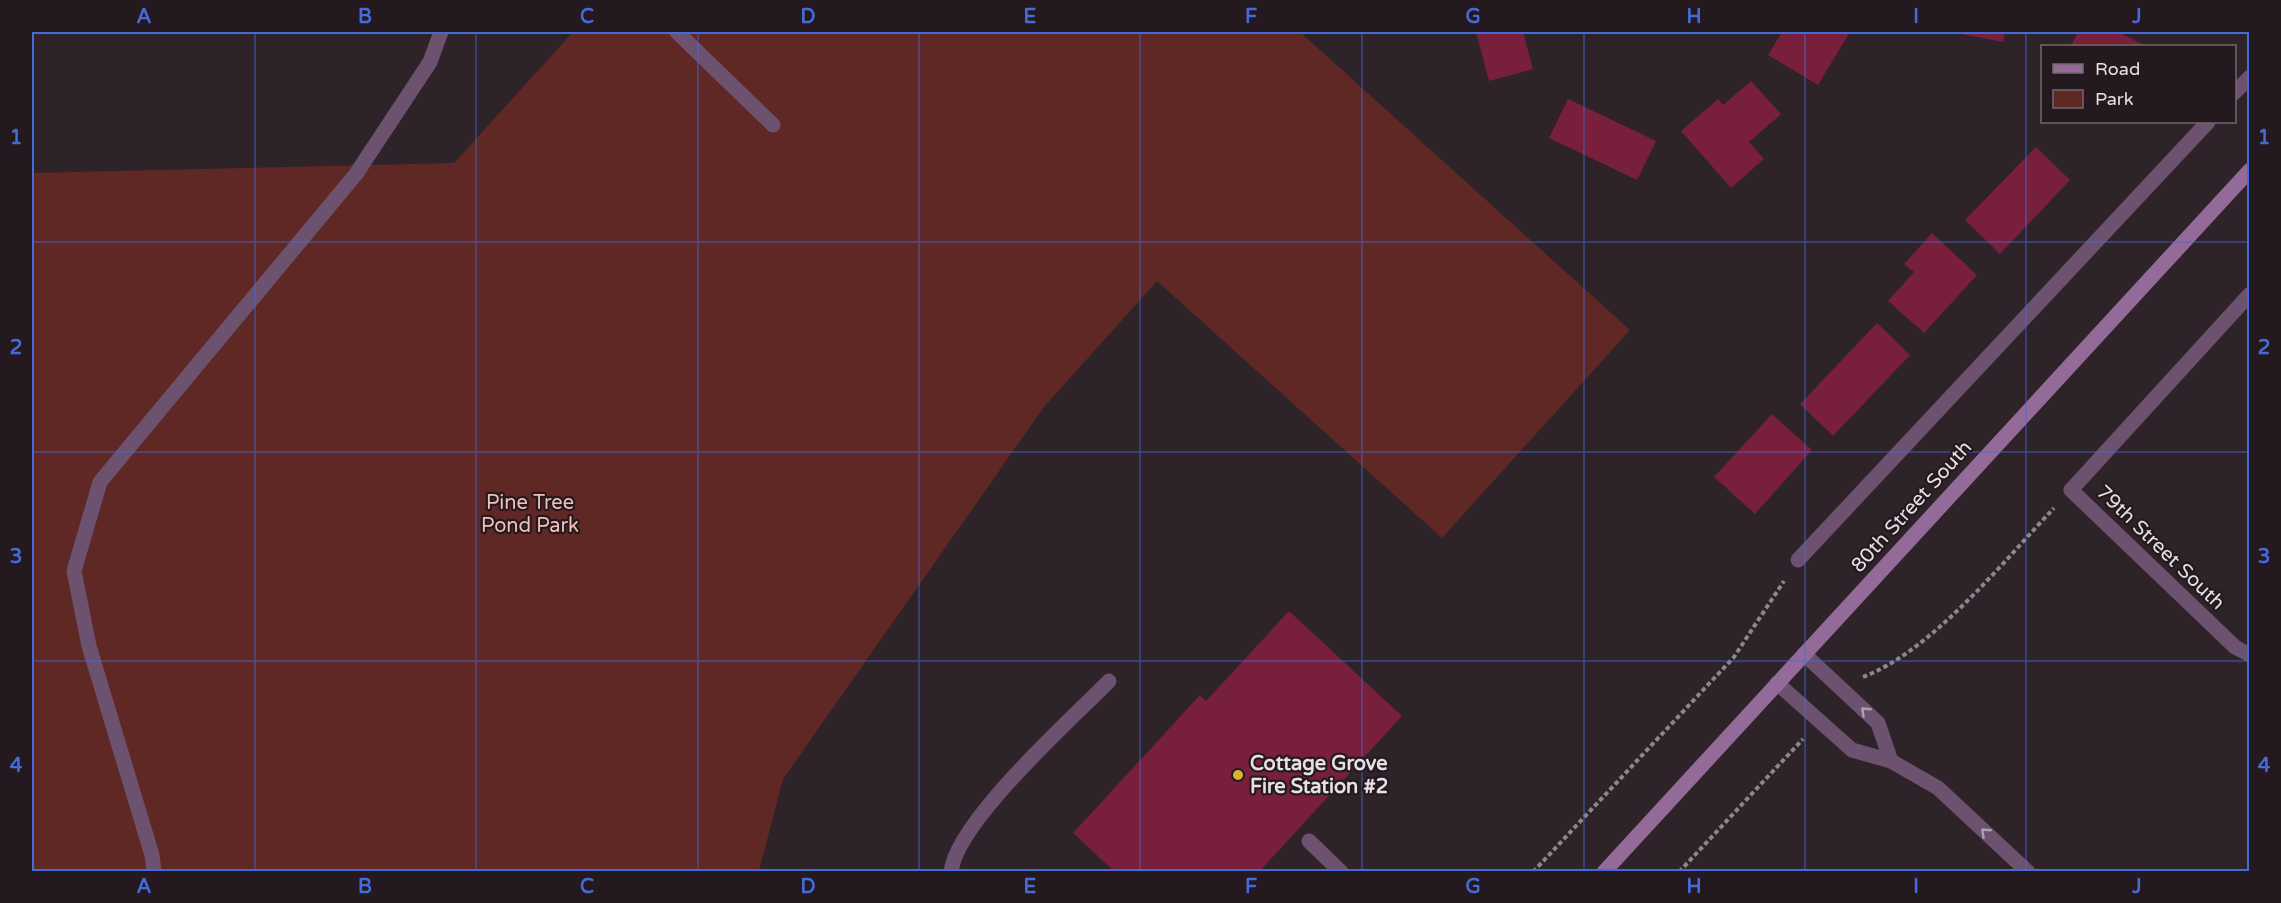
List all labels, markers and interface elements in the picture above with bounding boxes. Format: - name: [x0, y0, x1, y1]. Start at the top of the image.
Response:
- text: A: [137, 5, 152, 29]
- text: B: [358, 5, 372, 29]
- text: C: [580, 5, 594, 29]
- text: D: [800, 5, 816, 29]
- text: E: [1024, 5, 1037, 29]
- text: F: [1245, 5, 1257, 29]
- text: G: [1465, 5, 1481, 29]
- text: H: [1686, 5, 1702, 29]
- text: I: [1913, 5, 1919, 29]
- text: J: [2131, 5, 2142, 29]
- legend: [2041, 45, 2236, 123]
- text: Road: [2095, 58, 2140, 80]
- text: Park: [2095, 88, 2134, 110]
- text: 1: [10, 126, 22, 150]
- text: 1: [2258, 126, 2270, 150]
- text: 2: [10, 336, 22, 360]
- text: 2: [2258, 336, 2270, 360]
- street label: 80th Street South: [1846, 436, 1977, 577]
- street label: 79th Street South: [2091, 480, 2229, 615]
- park label: Pine Tree Pond Park: [481, 491, 579, 538]
- text: 3: [10, 545, 22, 569]
- text: 3: [2258, 545, 2270, 569]
- one-way arrow: [1861, 707, 1872, 718]
- place label: Cottage Grove Fire Station #2: [1250, 752, 1388, 799]
- text: 4: [10, 754, 23, 778]
- text: 4: [2258, 754, 2271, 778]
- marker: Cottage Grove Fire Station #2: [1231, 768, 1245, 782]
- one-way arrow: [1981, 828, 1992, 839]
- text: A: [137, 875, 152, 899]
- text: B: [358, 875, 372, 899]
- text: C: [580, 875, 594, 899]
- text: D: [800, 875, 816, 899]
- text: E: [1024, 875, 1037, 899]
- text: F: [1245, 875, 1257, 899]
- text: G: [1465, 875, 1481, 899]
- text: H: [1686, 875, 1702, 899]
- text: I: [1913, 875, 1919, 899]
- text: J: [2131, 875, 2142, 899]

